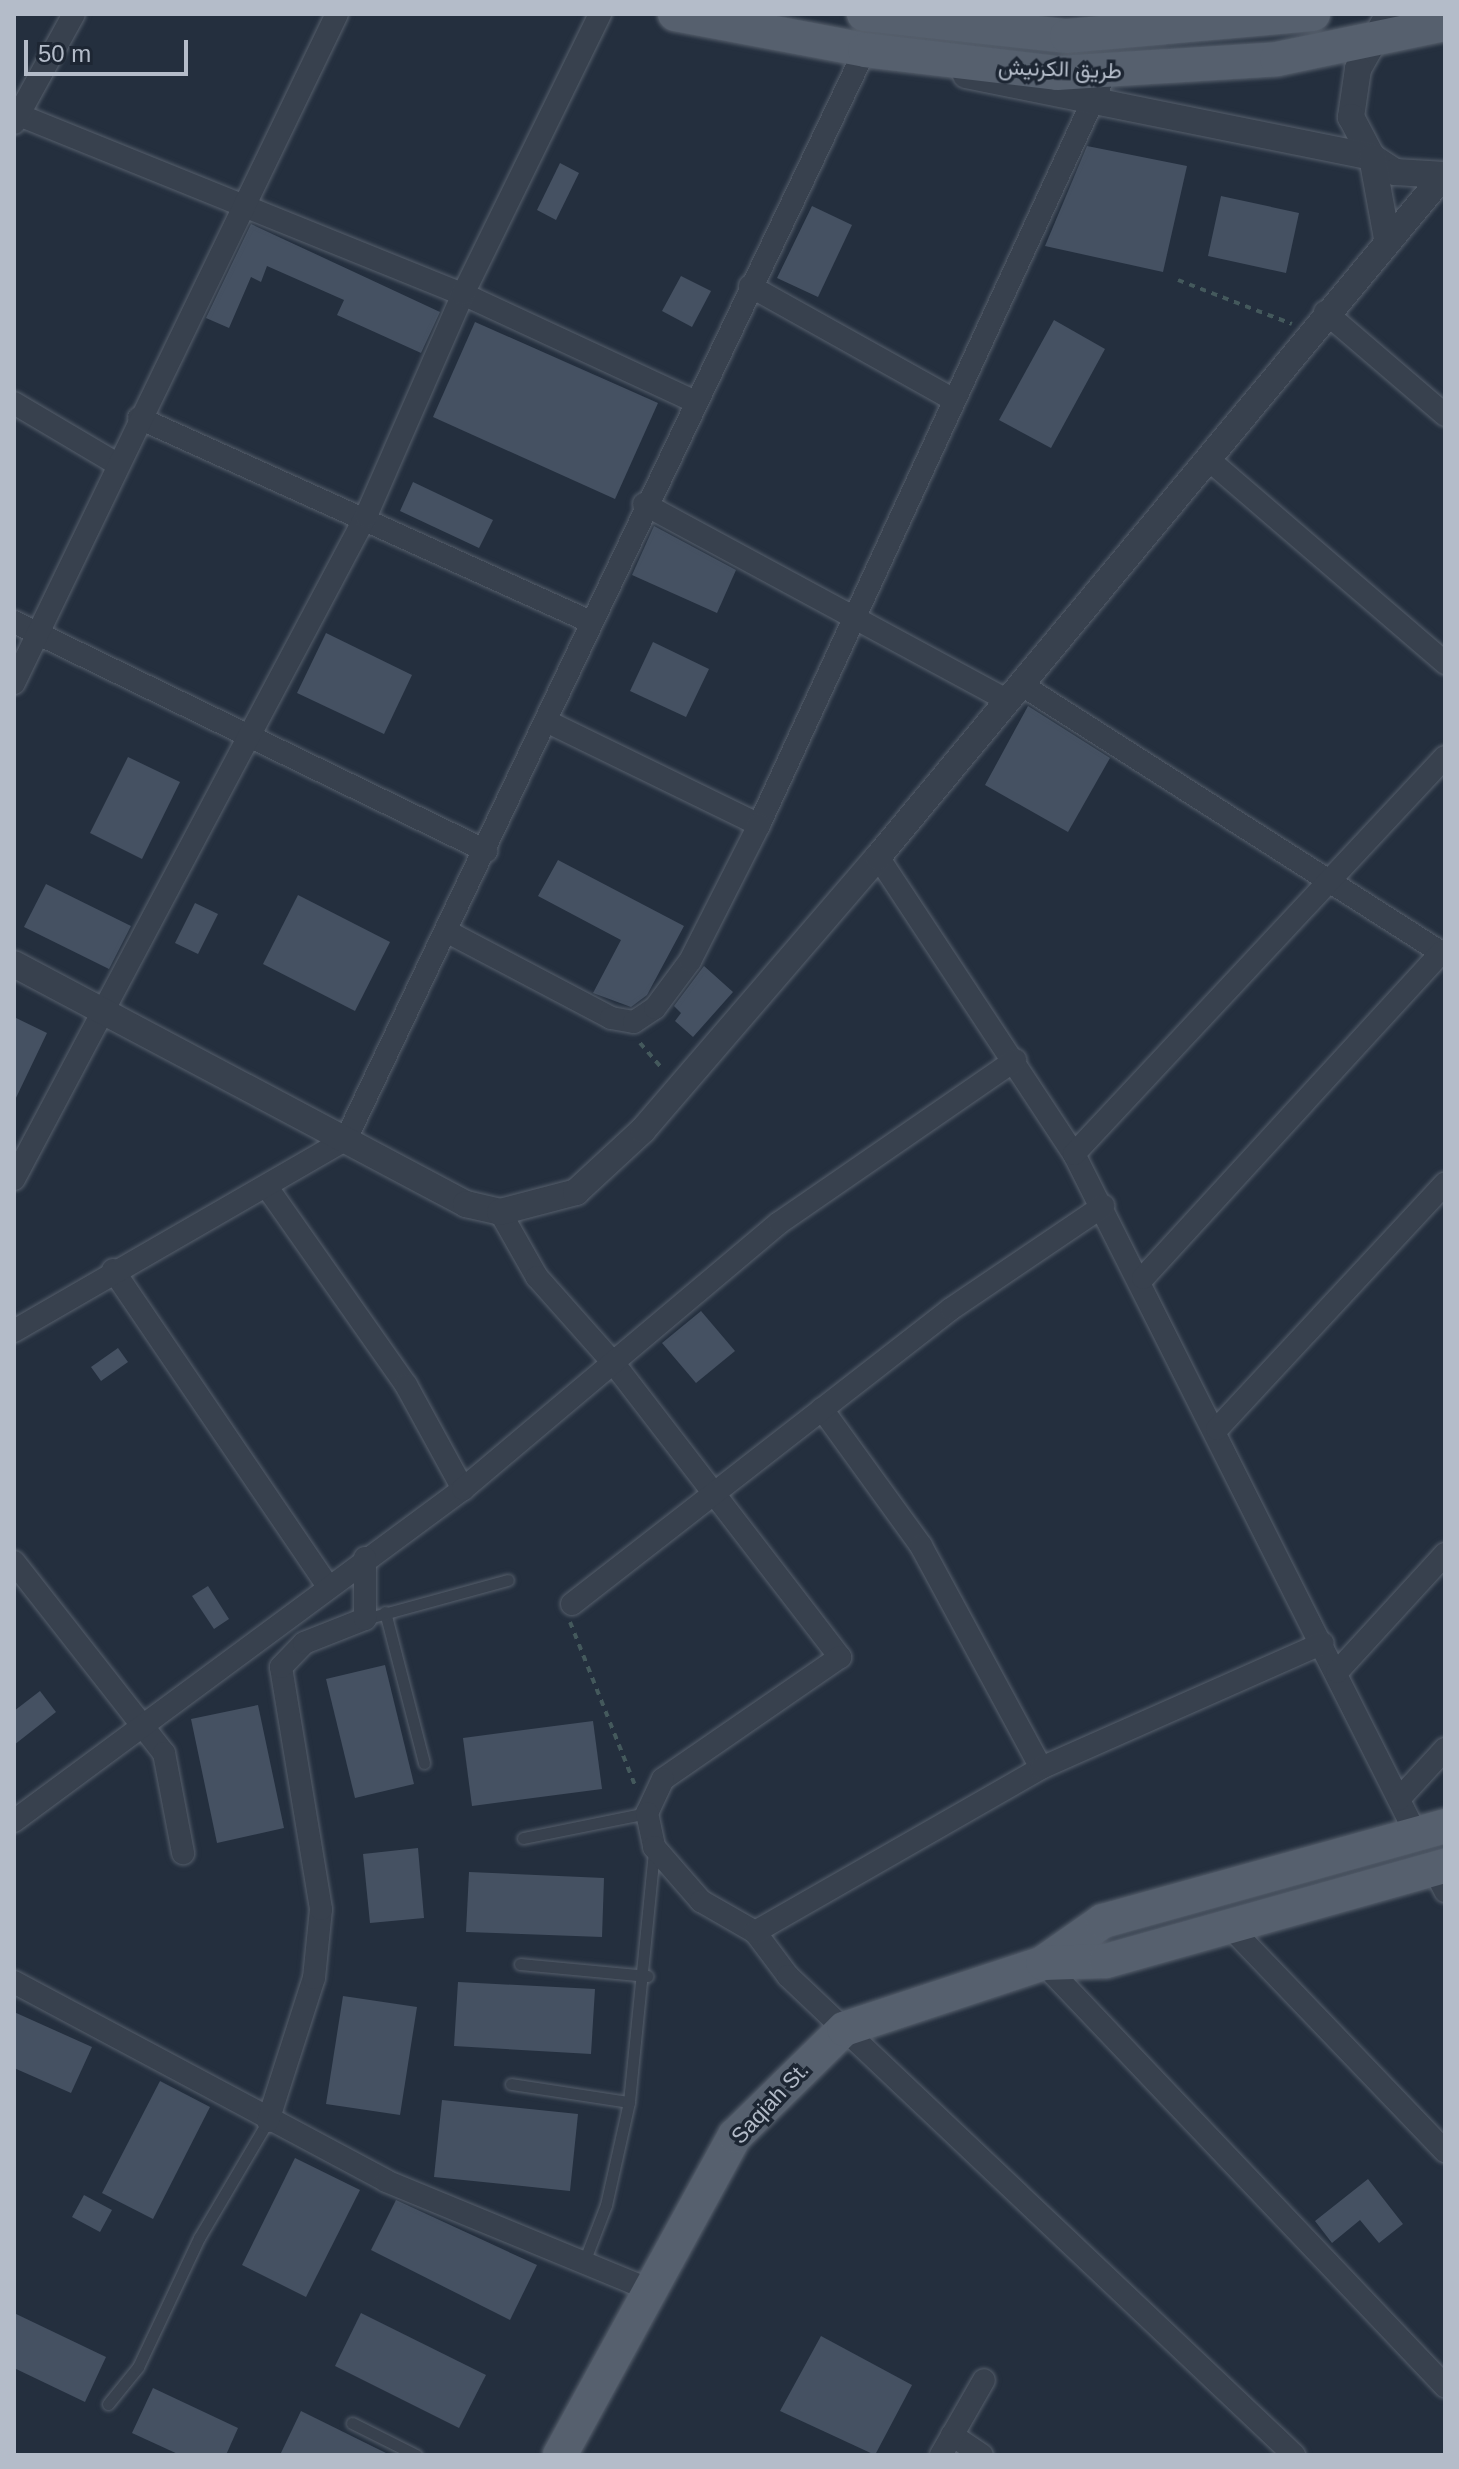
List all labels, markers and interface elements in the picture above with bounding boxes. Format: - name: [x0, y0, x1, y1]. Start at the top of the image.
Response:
- scale bar: [28, 24, 192, 74]
- text: 50 m: [38, 40, 91, 67]
- street label: طريق الكرنيش: [998, 54, 1122, 84]
- street label: Saqiah St.: [726, 2057, 814, 2149]

